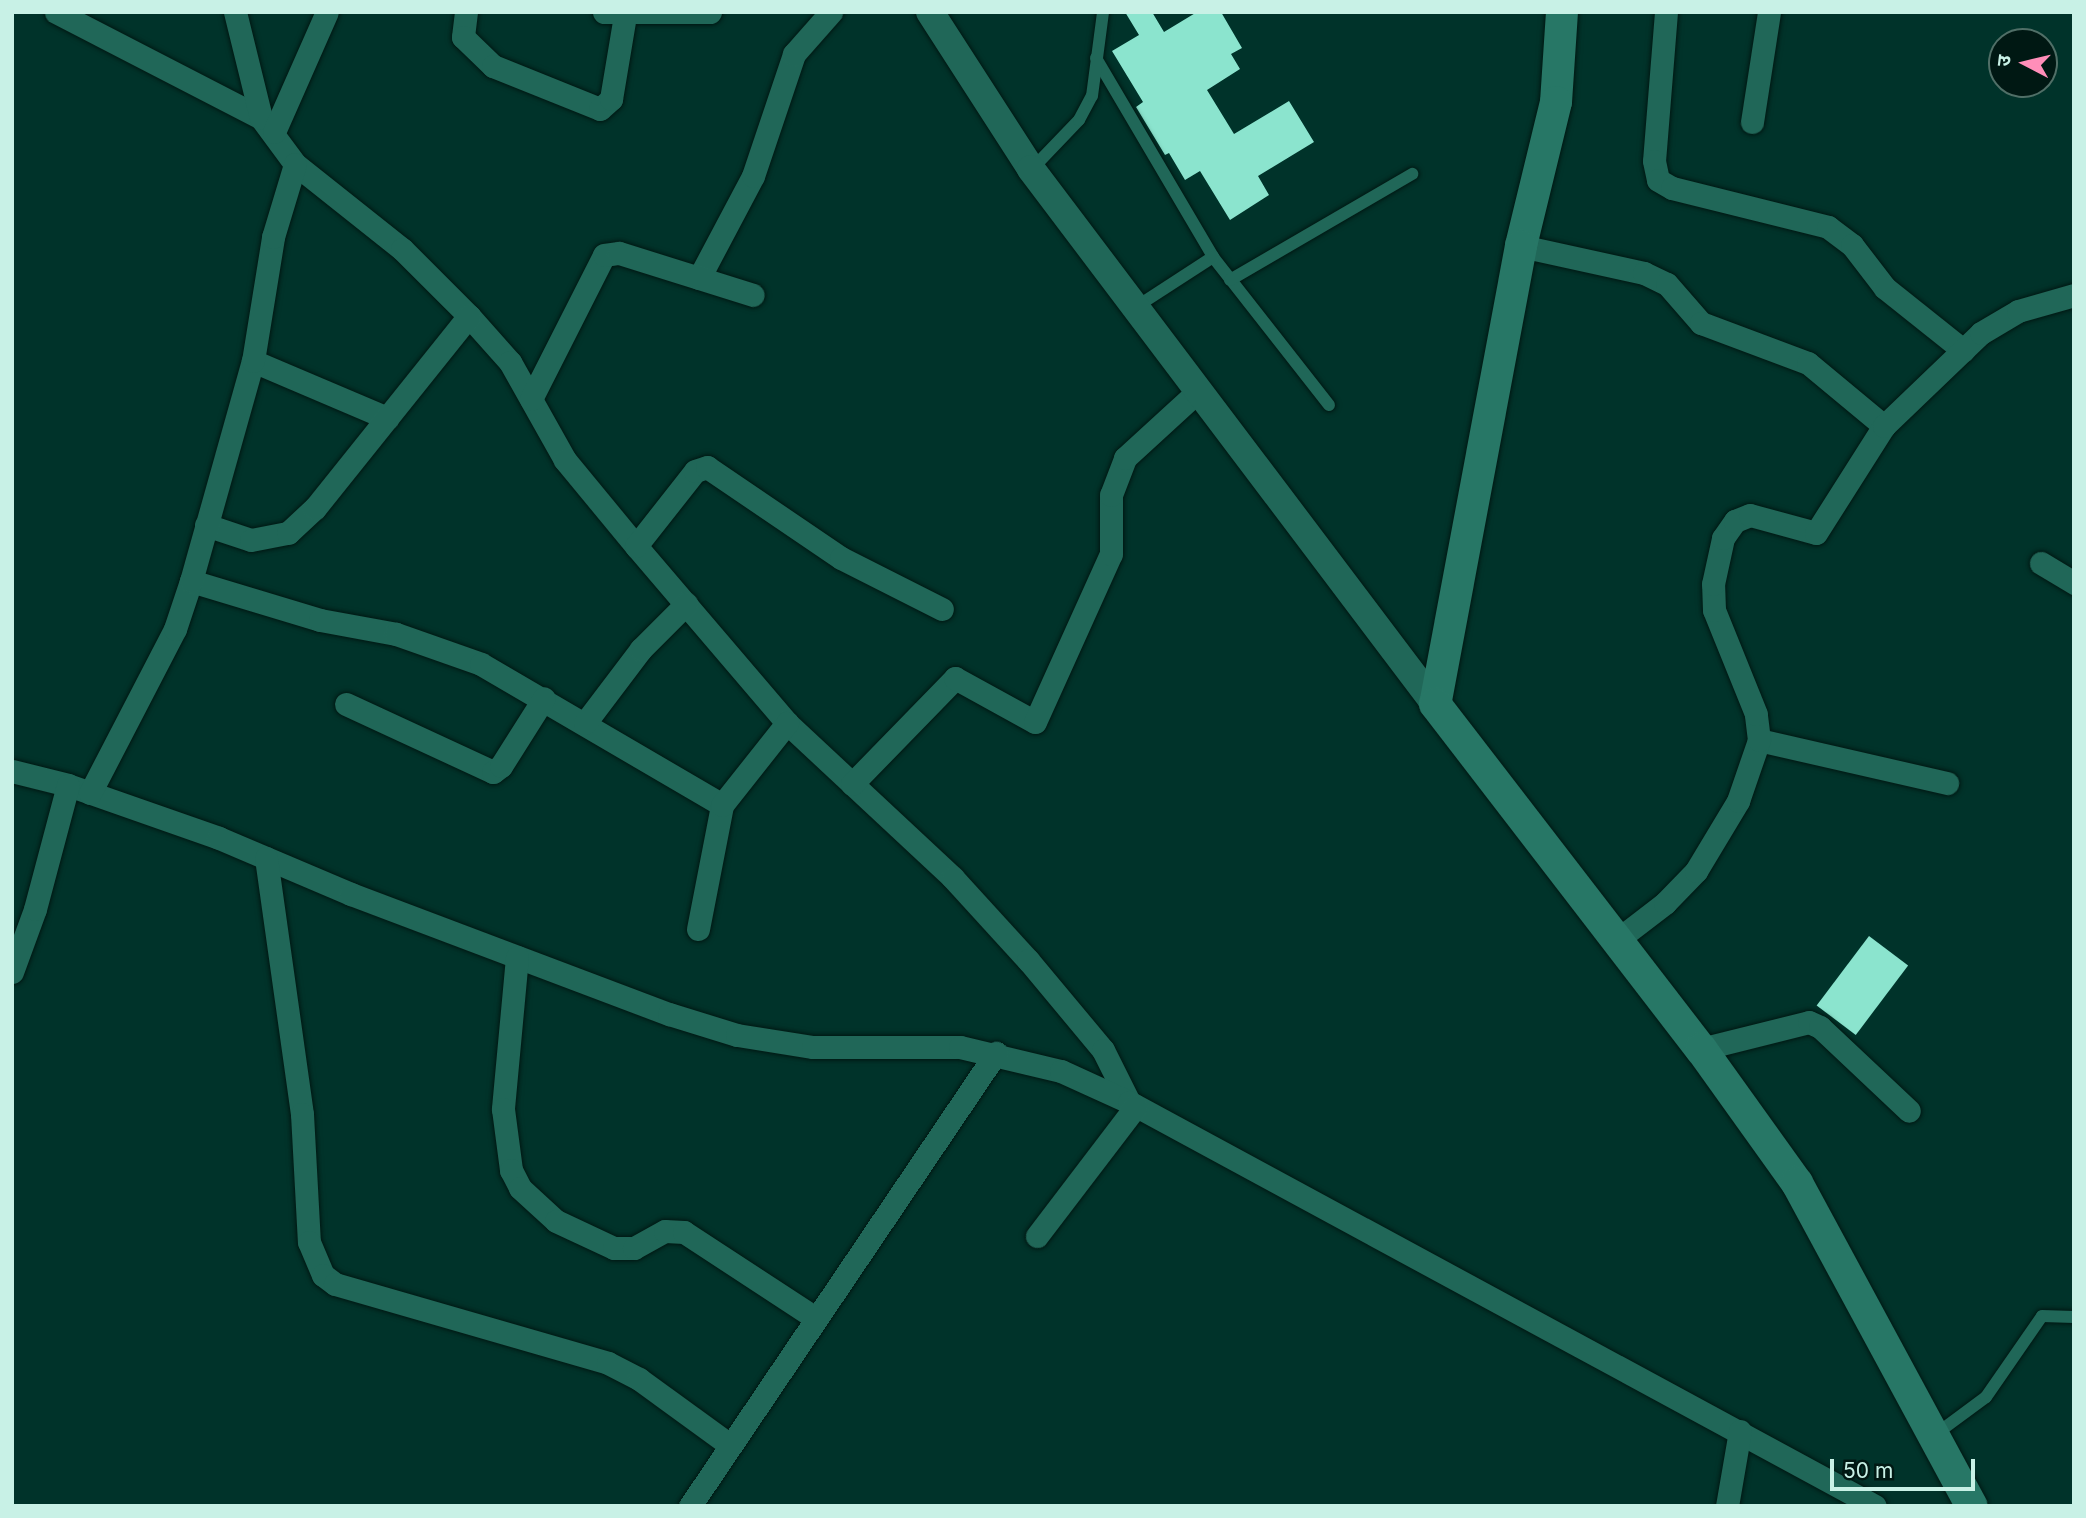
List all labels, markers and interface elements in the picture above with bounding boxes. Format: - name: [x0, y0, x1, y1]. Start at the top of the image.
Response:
- north arrow: [1988, 28, 2058, 98]
- text: उ: [1992, 54, 2016, 68]
- scale bar: [1834, 1444, 1979, 1488]
- text: 50 m: [1843, 1458, 1893, 1483]

